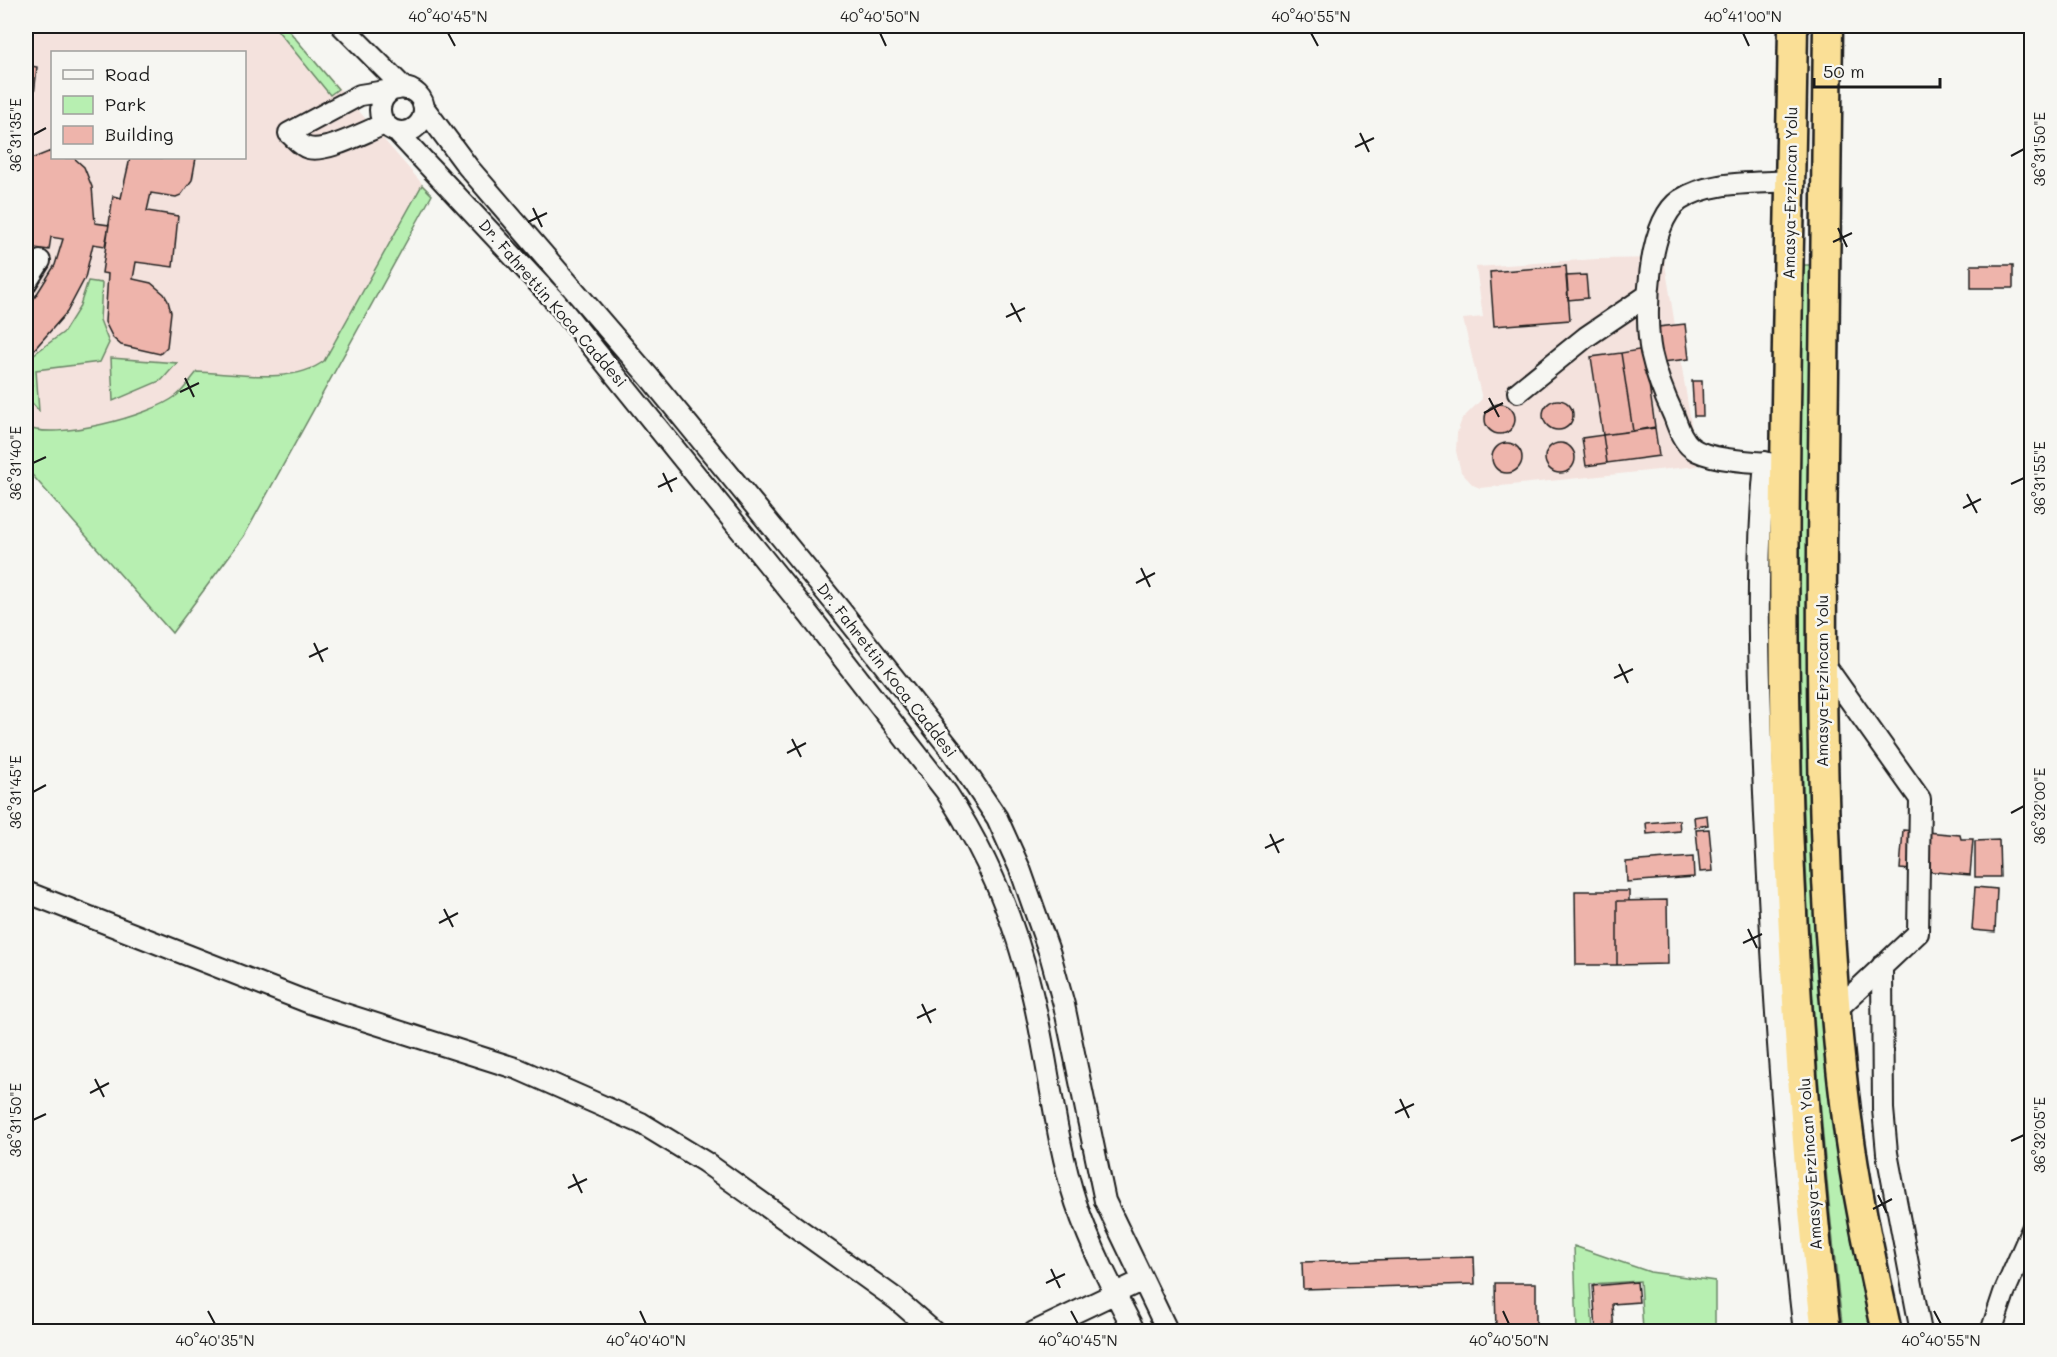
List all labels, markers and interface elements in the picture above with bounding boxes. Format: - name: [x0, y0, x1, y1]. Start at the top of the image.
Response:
- text: 40°40'45"N: [408, 6, 488, 26]
- text: 40°40'50"N: [840, 6, 920, 26]
- text: 40°40'55"N: [1271, 6, 1351, 26]
- text: 40°41'00"N: [1704, 6, 1782, 26]
- legend: [51, 51, 246, 159]
- scale bar: [1814, 51, 1940, 89]
- text: 50 m: [1823, 59, 1865, 83]
- text: Road: [105, 62, 150, 86]
- text: Park: [105, 92, 146, 116]
- text: 36°31'35"E: [5, 98, 25, 172]
- street label: Amasya-Erzincan Yolu: [1777, 107, 1802, 279]
- text: 36°31'50"E: [2029, 111, 2049, 186]
- text: Building: [105, 122, 173, 146]
- street label: Dr. Fahrettin Koca Caddesi: [475, 214, 632, 391]
- text: 36°31'40"E: [5, 425, 25, 500]
- text: 36°31'55"E: [2029, 441, 2049, 515]
- street label: Dr. Fahrettin Koca Caddesi: [813, 578, 962, 761]
- street label: Amasya-Erzincan Yolu: [1811, 595, 1832, 767]
- text: 36°31'45"E: [5, 755, 25, 829]
- text: 36°32'00"E: [2029, 767, 2049, 844]
- street label: Amasya-Erzincan Yolu: [1793, 1077, 1826, 1251]
- text: 36°31'50"E: [5, 1082, 25, 1157]
- text: 36°32'05"E: [2029, 1097, 2049, 1173]
- text: 40°40'35"N: [175, 1330, 255, 1350]
- text: 40°40'40"N: [606, 1330, 686, 1350]
- text: 40°40'45"N: [1038, 1330, 1118, 1350]
- text: 40°40'50"N: [1469, 1330, 1549, 1350]
- text: 40°40'55"N: [1901, 1330, 1981, 1350]

